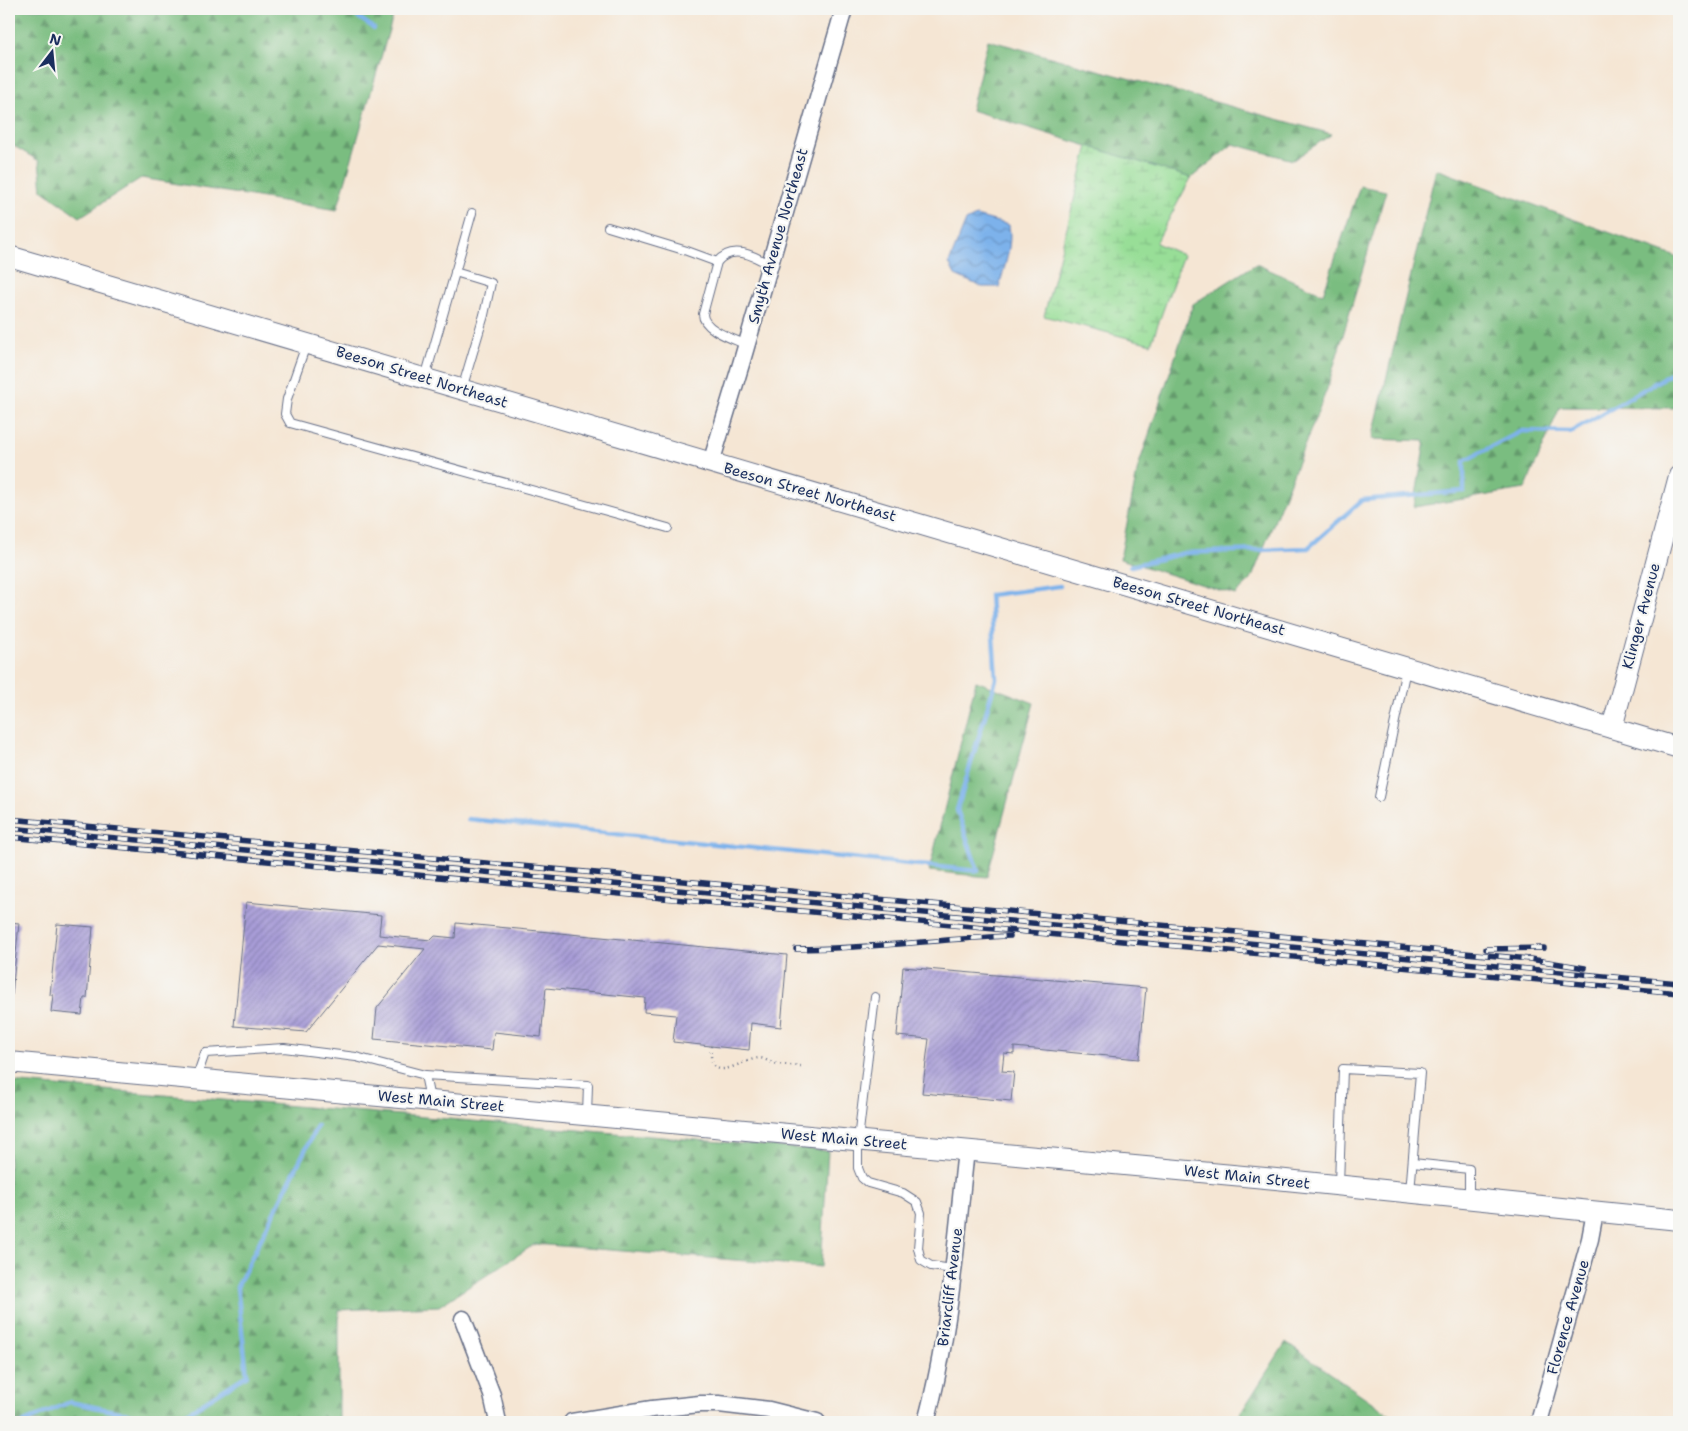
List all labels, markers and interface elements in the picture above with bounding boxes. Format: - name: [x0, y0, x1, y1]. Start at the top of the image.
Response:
- north arrow: [28, 28, 78, 78]
- text: N: [48, 29, 63, 50]
- street label: Smyth Avenue Northeast: [743, 146, 813, 326]
- street label: Beeson Street Northeast: [334, 341, 510, 413]
- street label: Beeson Street Northeast: [721, 458, 899, 526]
- street label: Klinger Avenue: [1617, 561, 1665, 671]
- street label: Beeson Street Northeast: [1110, 572, 1288, 640]
- street label: West Main Street: [377, 1086, 505, 1116]
- street label: West Main Street: [780, 1124, 908, 1154]
- street label: West Main Street: [1183, 1160, 1311, 1194]
- street label: Briarcliff Avenue: [933, 1226, 967, 1348]
- street label: Florence Avenue: [1542, 1257, 1594, 1377]

